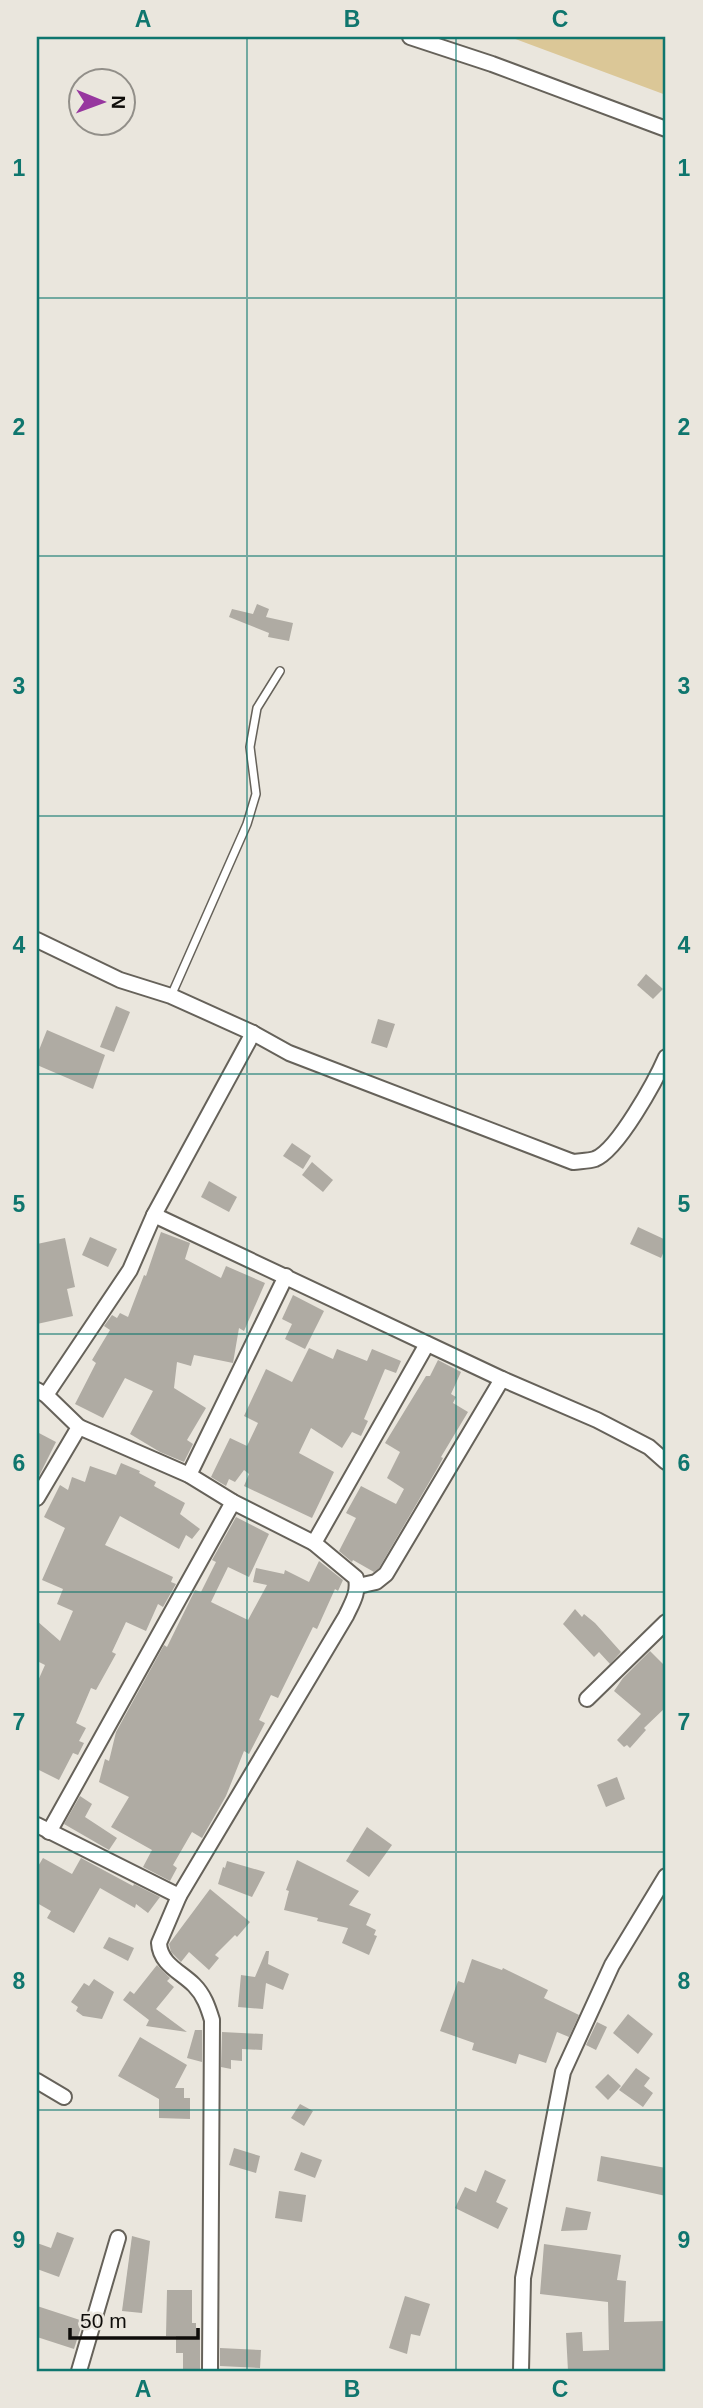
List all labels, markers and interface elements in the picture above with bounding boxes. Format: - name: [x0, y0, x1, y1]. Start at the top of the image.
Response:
- text: A: [135, 6, 151, 32]
- text: B: [344, 6, 360, 32]
- text: C: [552, 6, 568, 32]
- north arrow: [66, 66, 136, 136]
- text: N: [108, 95, 129, 109]
- text: 1: [13, 155, 26, 181]
- text: 1: [678, 155, 691, 181]
- text: 2: [13, 414, 25, 440]
- text: 2: [678, 414, 690, 440]
- text: 3: [13, 673, 25, 699]
- text: 3: [678, 673, 690, 699]
- text: 4: [13, 932, 26, 958]
- text: 4: [678, 932, 691, 958]
- text: 5: [13, 1191, 26, 1217]
- text: 5: [678, 1191, 691, 1217]
- text: 6: [13, 1450, 25, 1476]
- text: 6: [678, 1450, 690, 1476]
- text: 7: [13, 1709, 25, 1735]
- text: 7: [678, 1709, 690, 1735]
- text: 8: [13, 1968, 26, 1994]
- text: 8: [678, 1968, 691, 1994]
- text: 9: [13, 2227, 25, 2253]
- text: 9: [678, 2227, 690, 2253]
- scale bar: [70, 2296, 198, 2340]
- text: 50 m: [80, 2309, 127, 2332]
- text: A: [135, 2376, 151, 2402]
- text: B: [344, 2376, 360, 2402]
- text: C: [552, 2376, 568, 2402]

